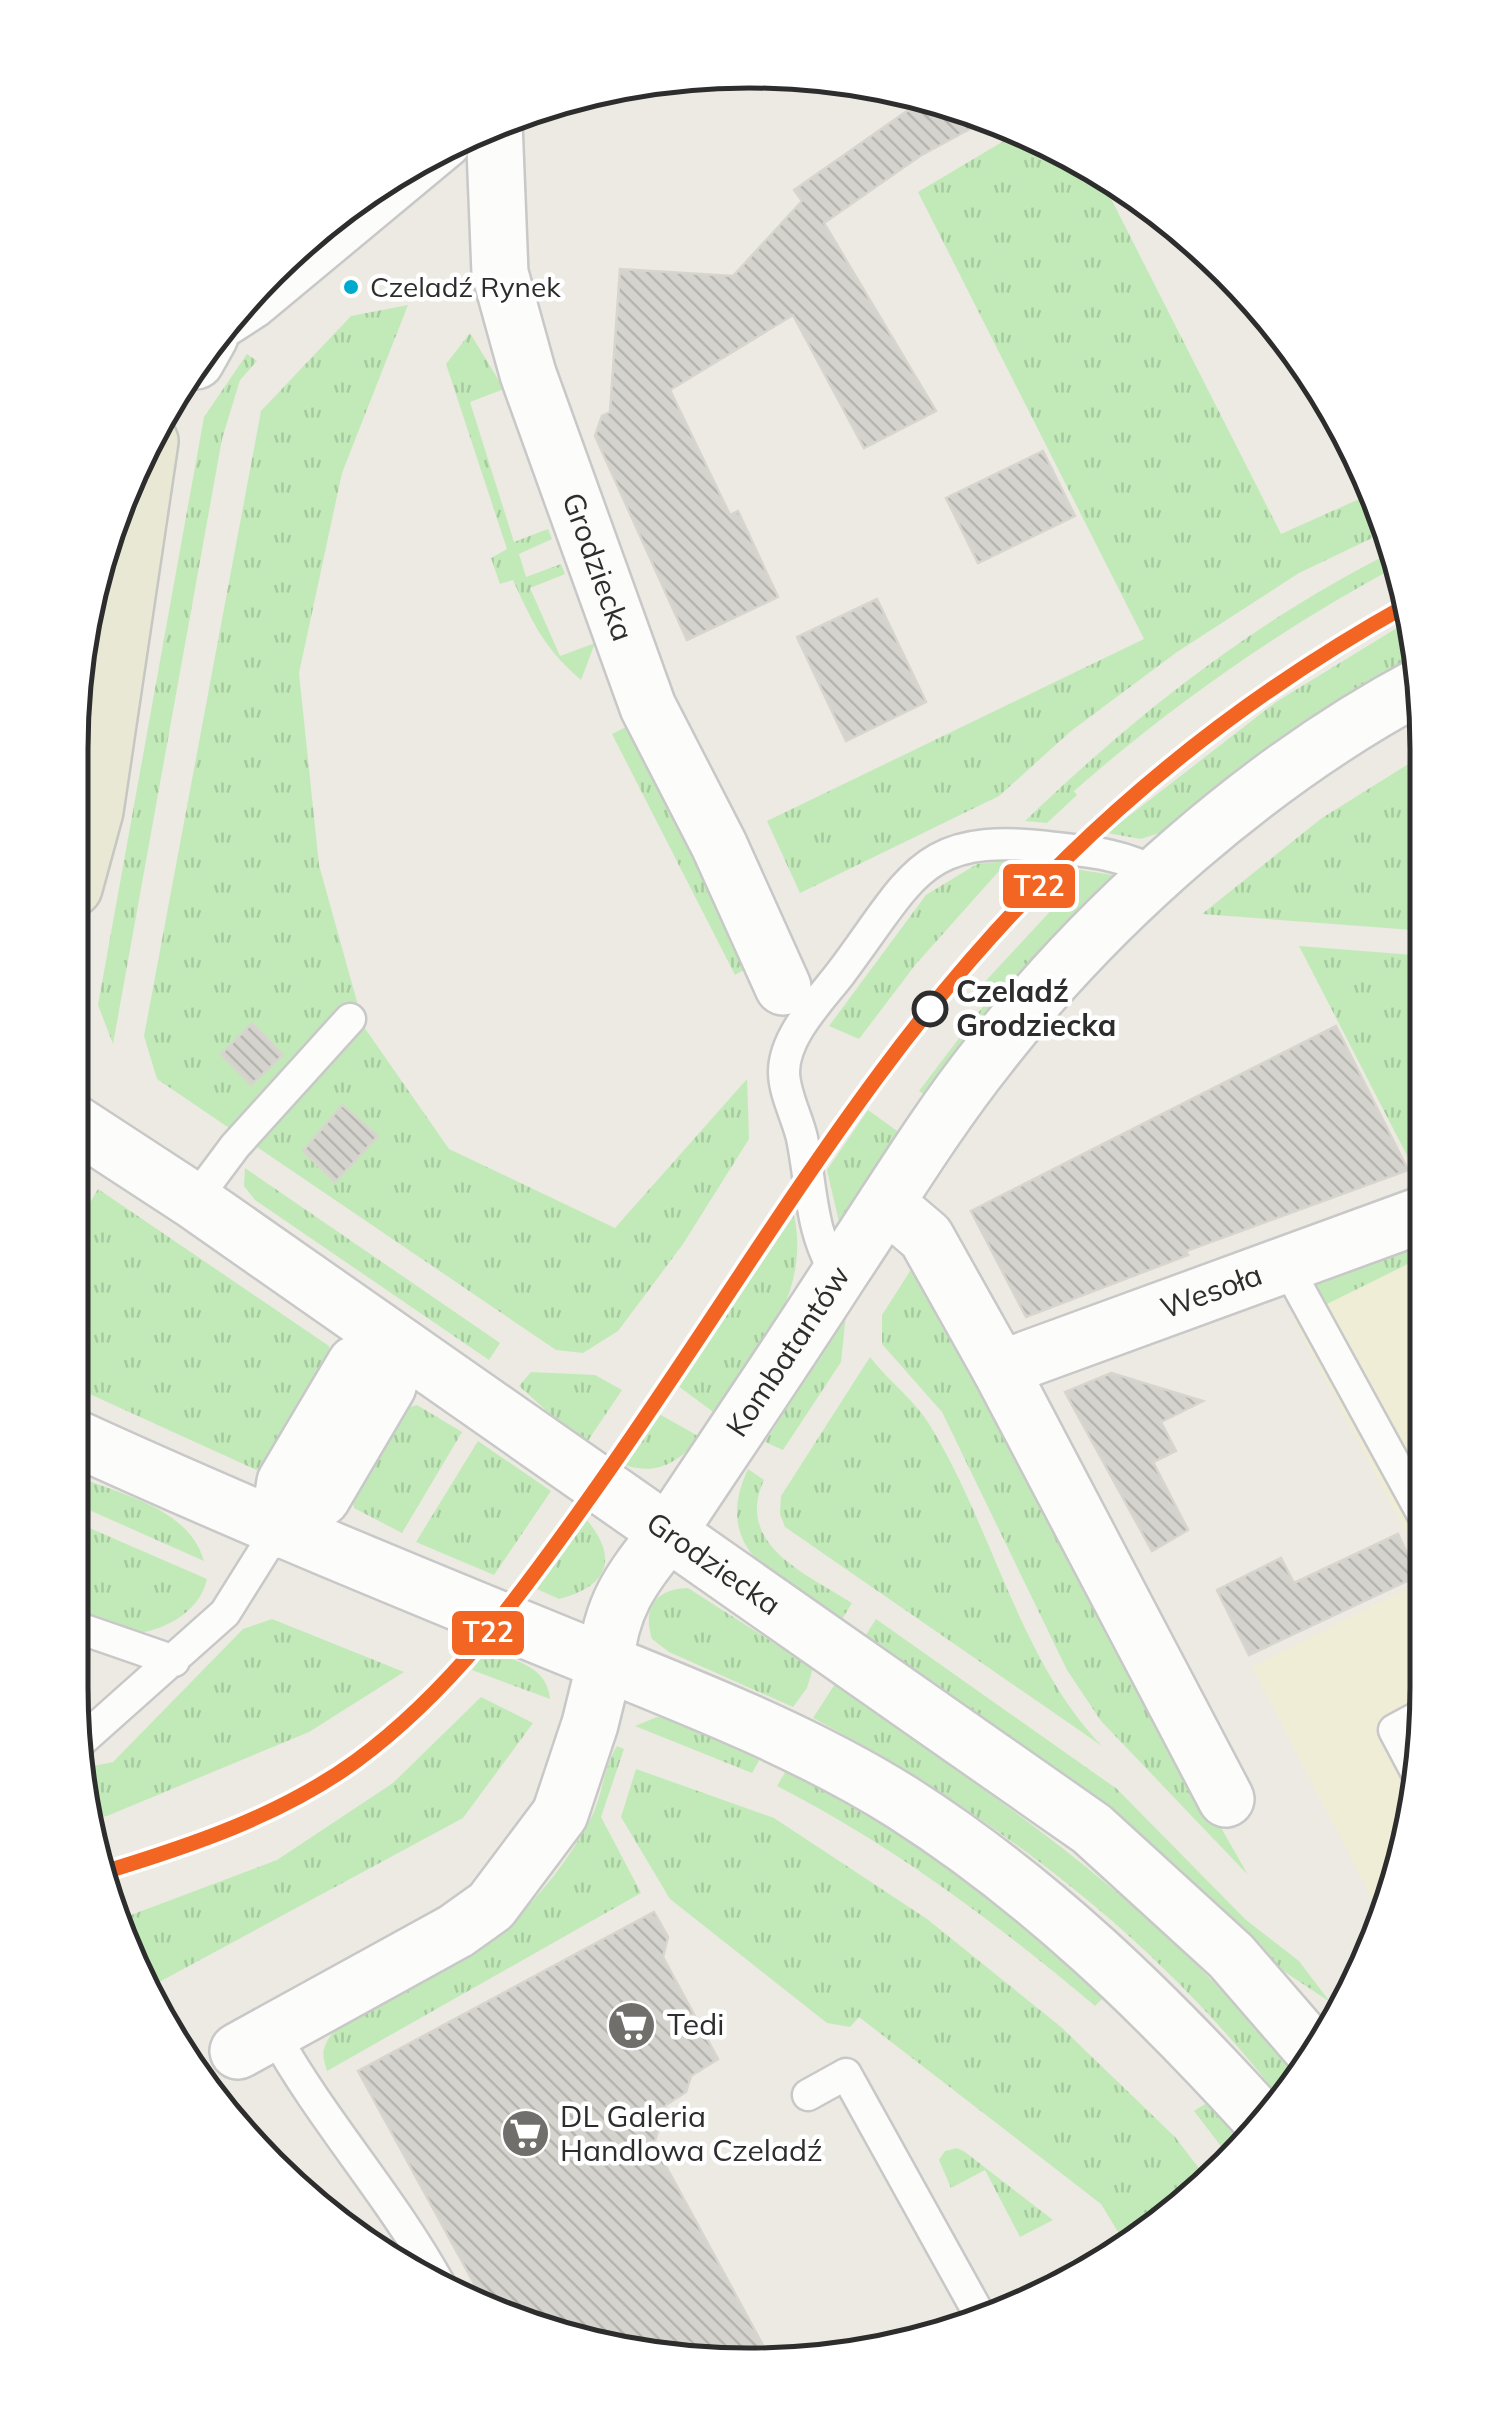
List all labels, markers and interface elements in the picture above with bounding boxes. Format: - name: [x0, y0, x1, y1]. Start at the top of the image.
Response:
- place label: Czeladź Rynek: [370, 269, 561, 304]
- marker: Czeladź Rynek: [341, 277, 361, 297]
- street label: Grodziecka: [554, 487, 643, 646]
- line badge: T22: [1001, 862, 1077, 910]
- text: T22: [1014, 868, 1064, 903]
- place label: Czeladź Grodziecka: [956, 972, 1116, 1044]
- marker: Czeladź Grodziecka: [913, 992, 947, 1026]
- street label: Wesoła: [1155, 1255, 1267, 1327]
- street label: Kombatantów: [717, 1258, 858, 1444]
- street label: Grodziecka: [639, 1503, 788, 1623]
- line badge: T22: [450, 1609, 526, 1657]
- text: T22: [463, 1614, 513, 1649]
- supermarket icon: Tedi: [606, 1999, 658, 2051]
- place label: Tedi: [667, 2005, 724, 2043]
- place label: DL Galeria Handlowa Czeladź: [560, 2097, 823, 2169]
- supermarket icon: DL Galeria Handlowa Czeladź: [499, 2108, 551, 2160]

